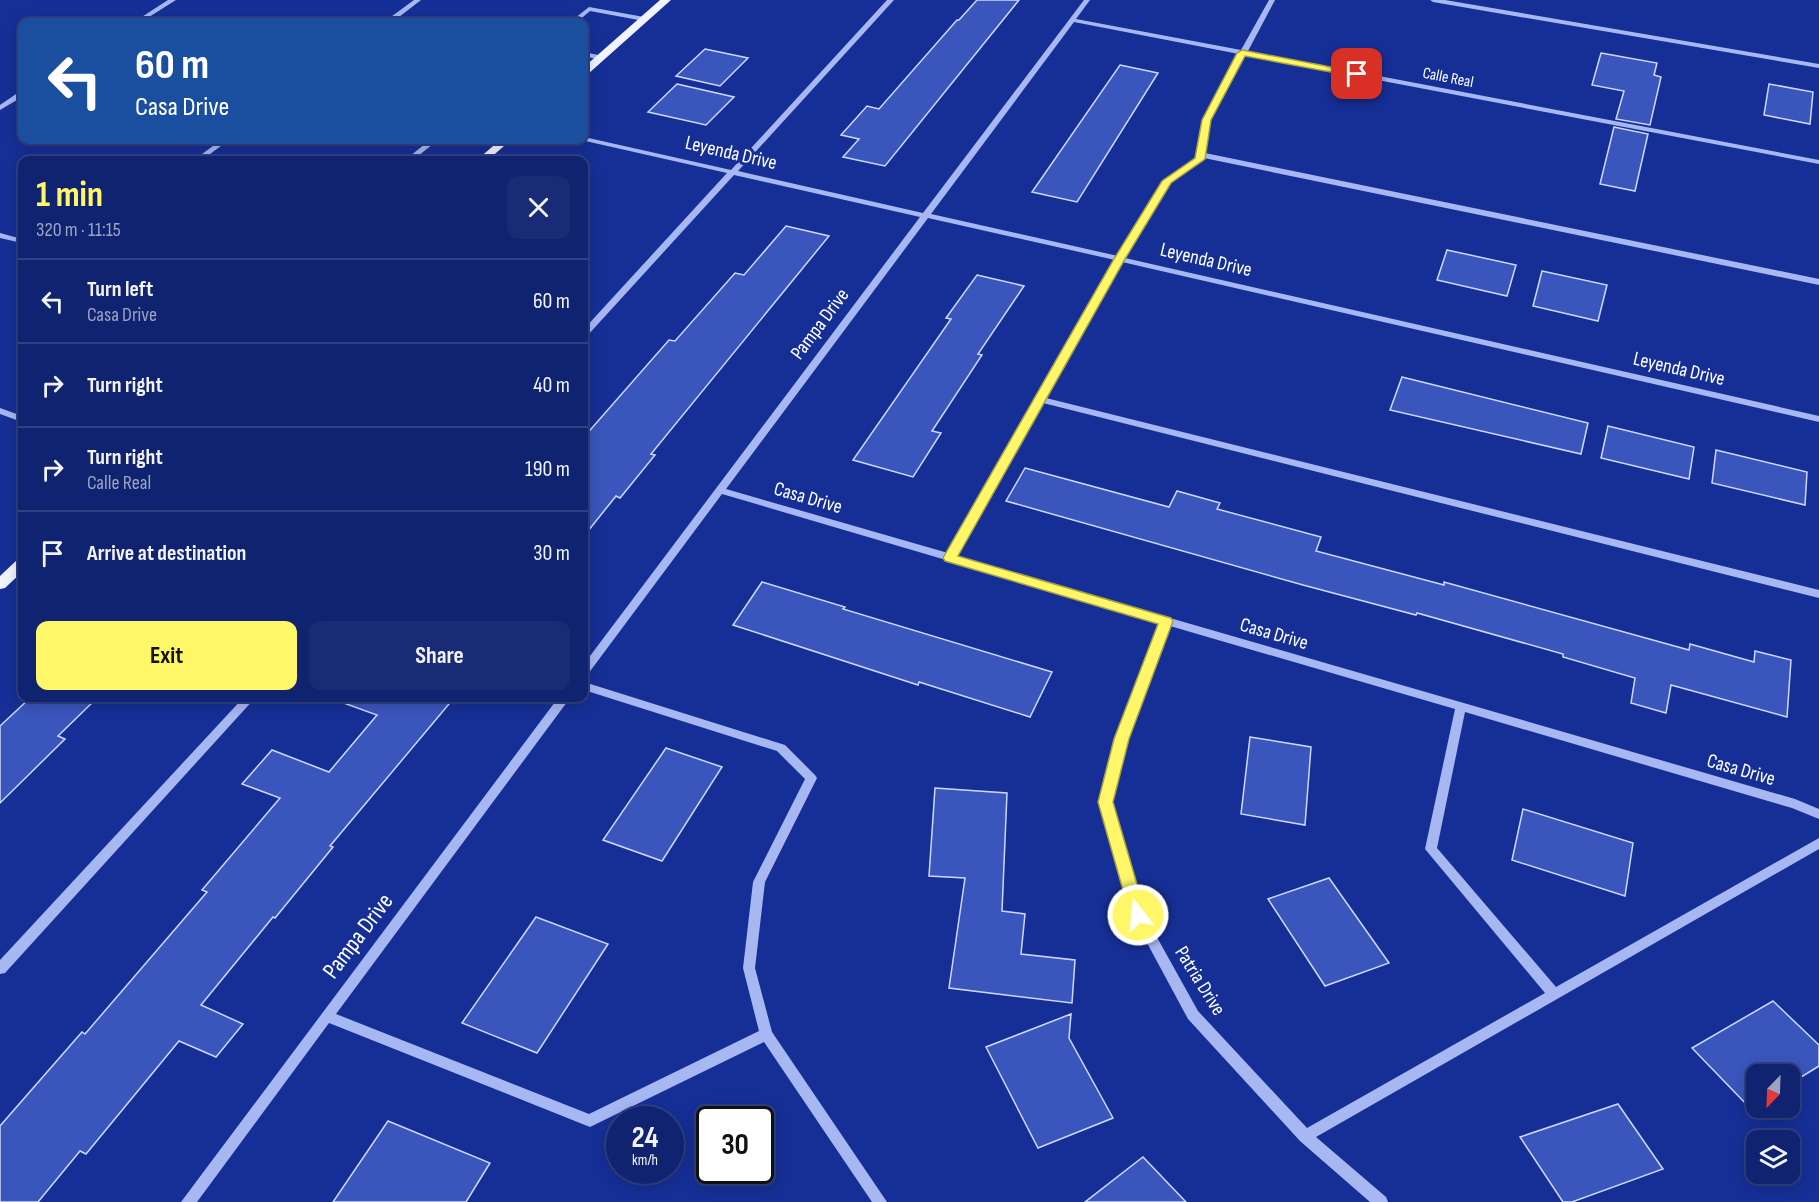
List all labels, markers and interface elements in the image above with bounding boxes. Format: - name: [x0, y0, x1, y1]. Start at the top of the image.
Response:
- text: 60 m: [135, 40, 209, 91]
- icon: left: [36, 42, 114, 120]
- pin: [1331, 48, 1382, 99]
- icon: arrive: [1340, 57, 1373, 90]
- street label: Calle Real: [1421, 64, 1475, 92]
- text: Casa Drive: [135, 91, 229, 123]
- street label: Leyenda Drive: [683, 131, 779, 175]
- text: 1 min: [36, 174, 103, 217]
- button: close: [507, 176, 570, 239]
- text: 320 m · 11:15: [36, 218, 121, 242]
- street label: Leyenda Drive: [1158, 238, 1254, 282]
- text: Turn left: [87, 276, 153, 303]
- street label: Pampa Drive: [786, 284, 854, 364]
- icon: left: [36, 285, 69, 318]
- text: 60 m: [533, 288, 570, 315]
- text: Casa Drive: [87, 303, 157, 327]
- street label: Leyenda Drive: [1631, 347, 1727, 391]
- icon: right: [36, 369, 69, 402]
- text: Turn right: [87, 372, 163, 399]
- text: 40 m: [533, 372, 570, 399]
- text: Turn right: [87, 444, 163, 471]
- icon: right: [36, 453, 69, 486]
- text: 190 m: [525, 456, 570, 483]
- text: Calle Real: [87, 471, 151, 495]
- street label: Casa Drive: [771, 477, 845, 519]
- icon: arrive: [36, 537, 69, 570]
- text: Arrive at destination: [87, 540, 246, 567]
- text: 30 m: [533, 540, 570, 567]
- street label: Casa Drive: [1237, 613, 1311, 655]
- button: Exit: [36, 621, 297, 690]
- button: Share: [309, 621, 570, 690]
- street label: Casa Drive: [1704, 749, 1778, 791]
- position arrow: [1106, 883, 1170, 947]
- street label: Pampa Drive: [317, 888, 399, 984]
- street label: Patria Drive: [1169, 942, 1231, 1020]
- north arrow: [1746, 1064, 1800, 1118]
- map controls: [1746, 1064, 1800, 1184]
- speed limit sign: 30: [696, 1106, 774, 1184]
- text: 24: [632, 1120, 658, 1156]
- button: layers: [1746, 1130, 1800, 1184]
- text: km/h: [632, 1151, 658, 1170]

